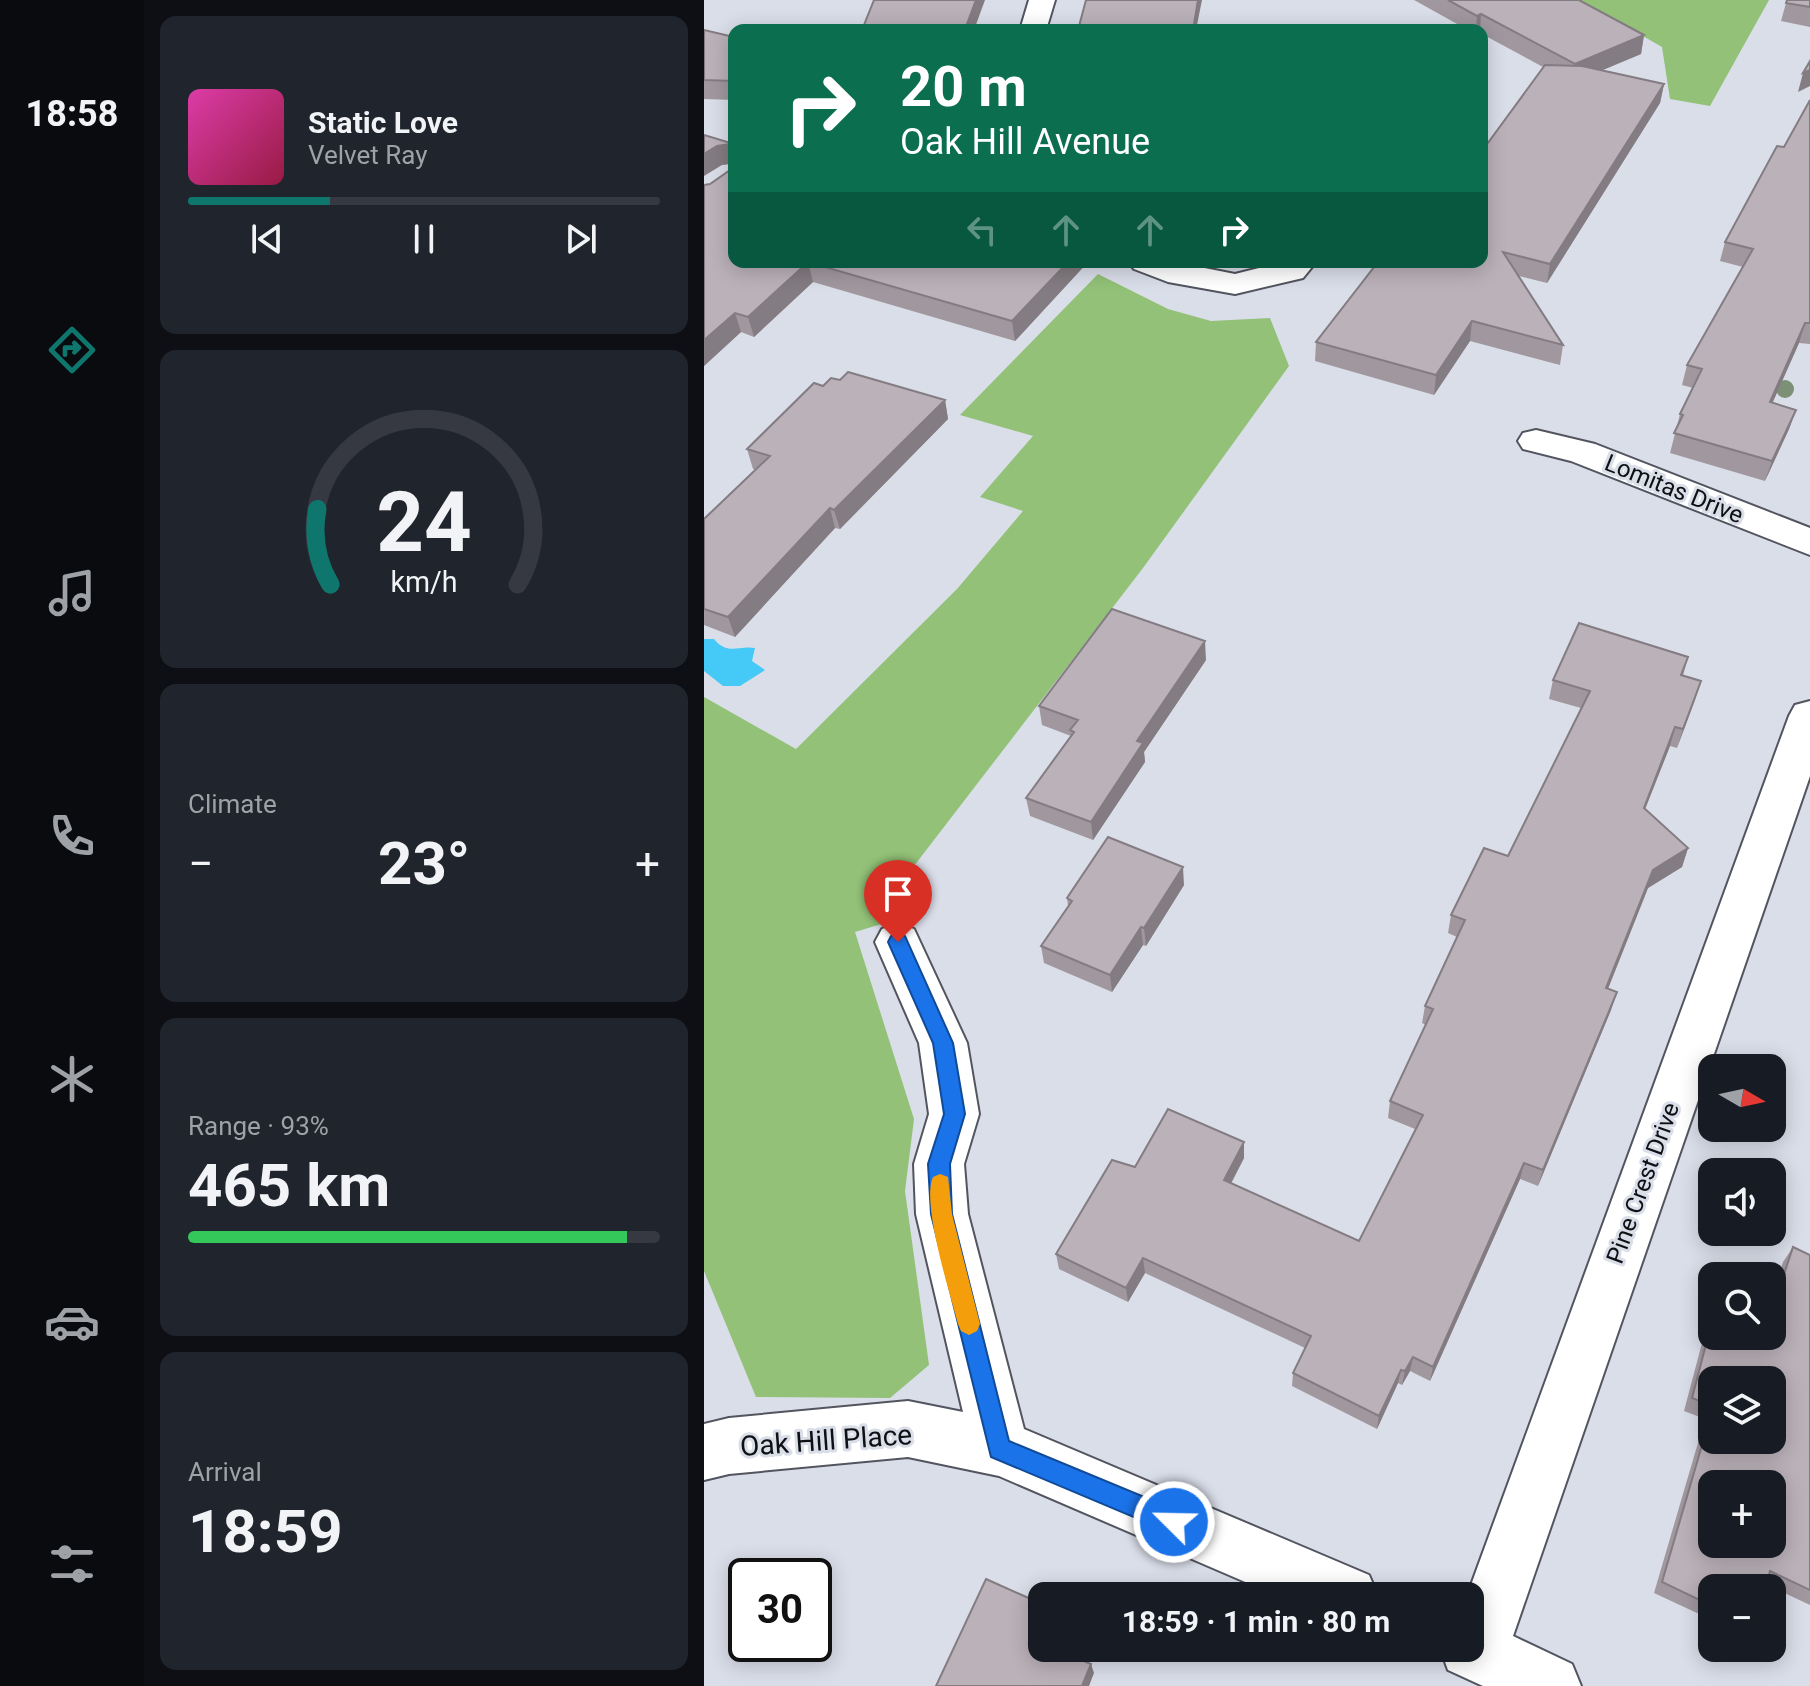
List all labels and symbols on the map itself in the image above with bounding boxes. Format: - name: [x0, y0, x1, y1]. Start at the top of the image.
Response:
- street label: Lomitas Drive: [1601, 449, 1747, 529]
- pin: [864, 860, 932, 942]
- north arrow: [1698, 1054, 1786, 1142]
- street label: Pine Crest Drive: [1601, 1099, 1685, 1267]
- street label: Oak Hill Place: [739, 1418, 913, 1463]
- position arrow: [1132, 1480, 1216, 1564]
- speed limit sign: 30: [728, 1558, 832, 1662]

